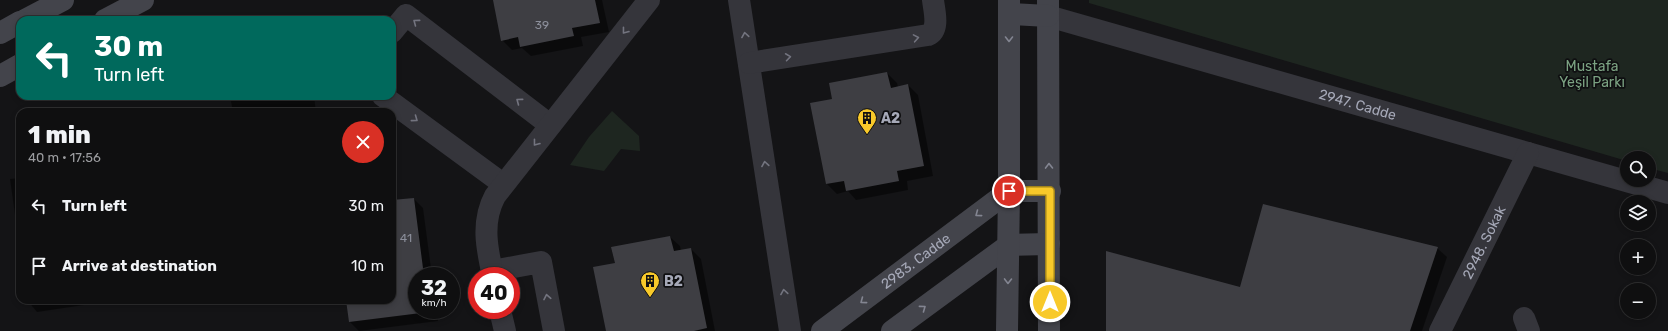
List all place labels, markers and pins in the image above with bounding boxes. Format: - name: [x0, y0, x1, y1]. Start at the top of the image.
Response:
- building icon: A2: [856, 107, 878, 135]
- place label: A2: [881, 110, 900, 127]
- pin: [992, 174, 1026, 208]
- building icon: B2: [639, 270, 661, 298]
- place label: B2: [664, 273, 683, 290]

